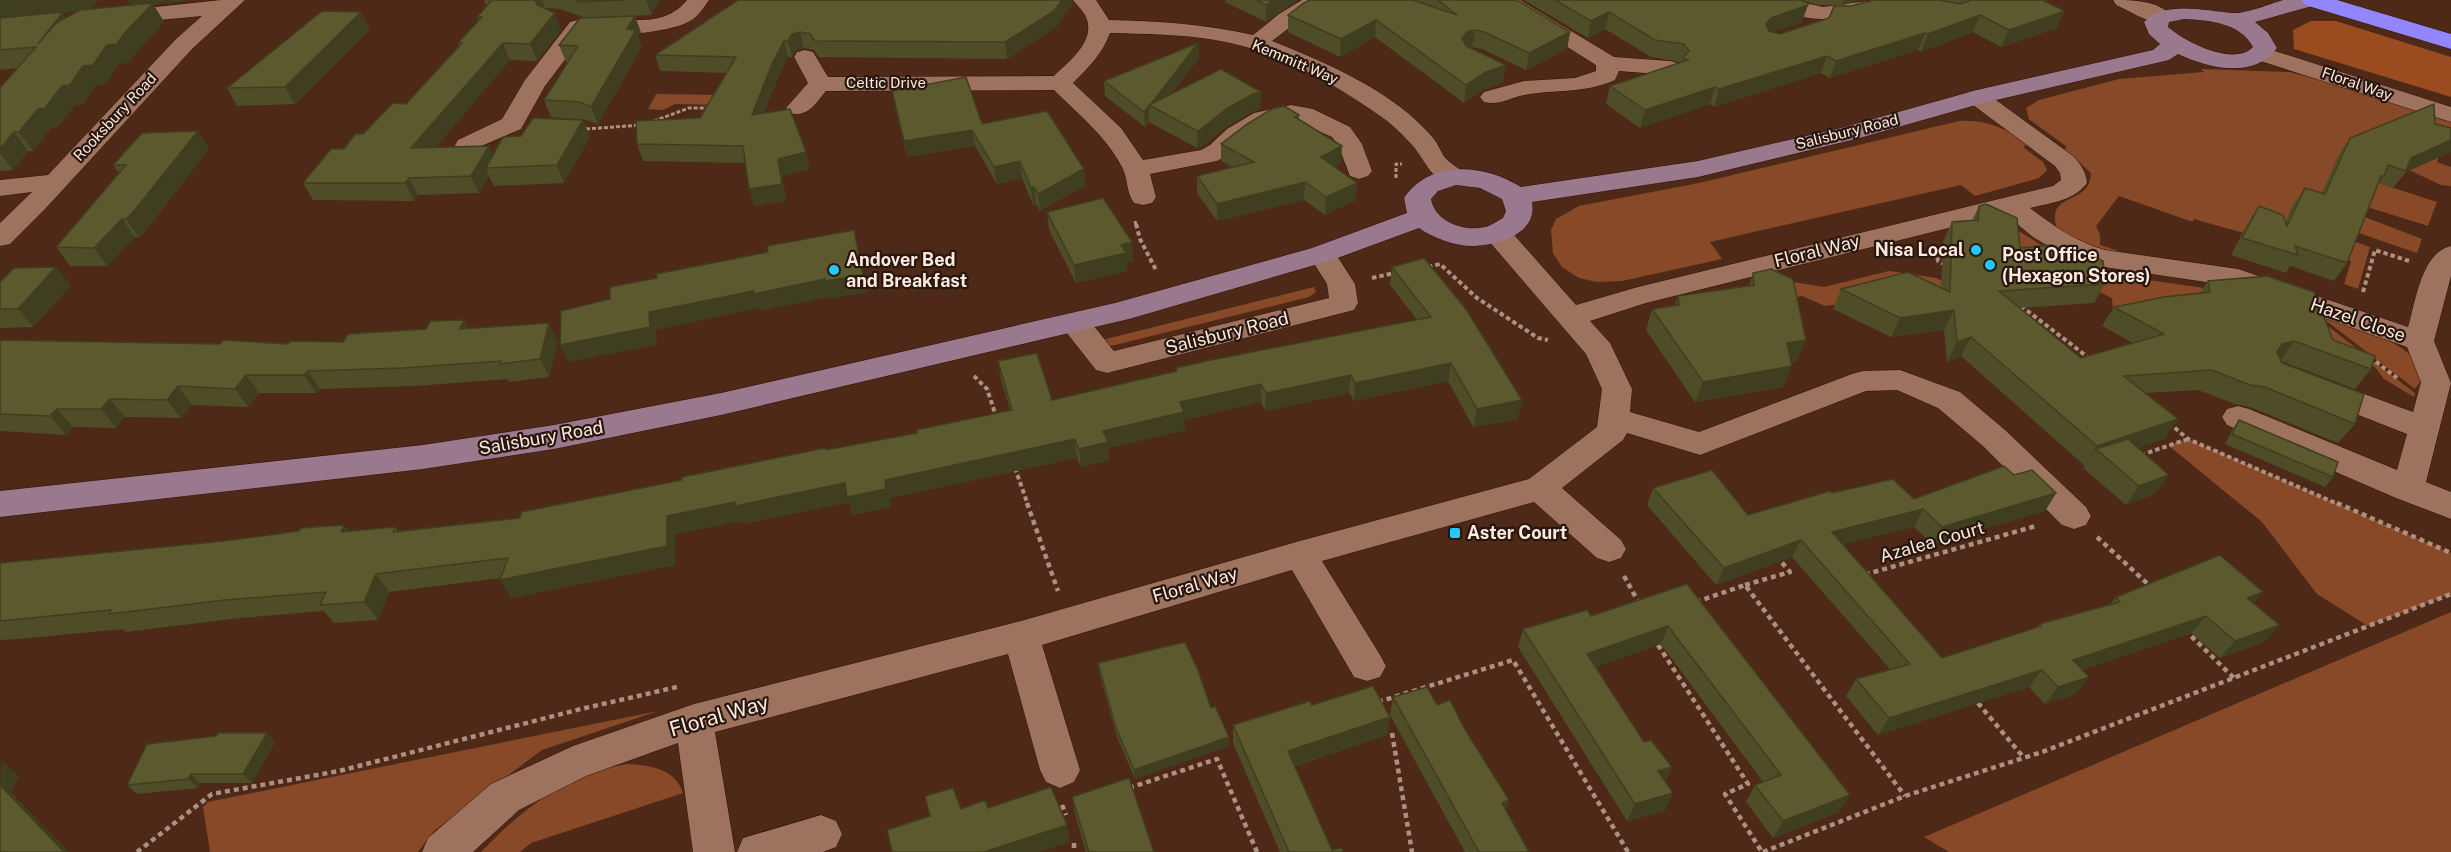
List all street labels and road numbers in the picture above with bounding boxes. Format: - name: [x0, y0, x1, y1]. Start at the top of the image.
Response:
- street label: Kemmitt Way: [1250, 36, 1341, 87]
- street label: Floral Way: [2320, 64, 2394, 103]
- street label: Rooksbury Road: [70, 69, 160, 164]
- street label: Celtic Drive: [846, 74, 926, 91]
- street label: Salisbury Road: [1794, 111, 1900, 152]
- street label: Floral Way: [1772, 230, 1862, 271]
- street label: Hazel Close: [2308, 293, 2408, 346]
- street label: Salisbury Road: [1163, 307, 1291, 358]
- street label: Salisbury Road: [477, 416, 605, 459]
- street label: Azalea Court: [1877, 517, 1987, 566]
- street label: Floral Way: [1150, 562, 1240, 607]
- street label: Floral Way: [666, 689, 771, 742]

